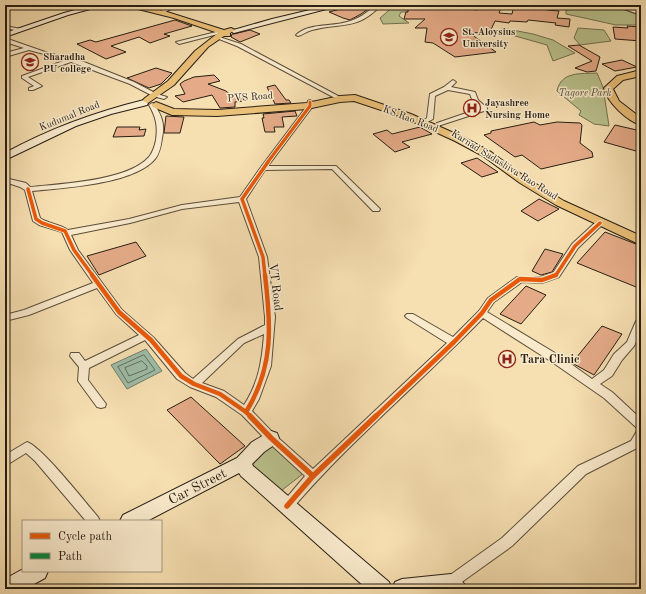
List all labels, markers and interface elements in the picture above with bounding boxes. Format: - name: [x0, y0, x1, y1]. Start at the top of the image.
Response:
- school or university icon: St. Aloysius University: [439, 27, 459, 47]
- place label: St. Aloysius University: [462, 27, 515, 49]
- school or university icon: Sharadha PU college: [20, 52, 40, 72]
- place label: Sharadha PU college: [43, 52, 91, 74]
- park label: Tagore Park: [559, 88, 612, 99]
- street label: PVS Road: [227, 90, 273, 104]
- hospital icon: Jayashree Nursing Home: [462, 98, 482, 118]
- place label: Jayashree Nursing Home: [485, 98, 550, 120]
- street label: Kudumal Road: [38, 99, 101, 133]
- street label: KS Rao Road: [381, 104, 440, 134]
- street label: Karnad Sadashiva Rao Road: [449, 128, 560, 202]
- street label: VT Road: [266, 263, 284, 312]
- hospital icon: Tara Clinic: [497, 349, 517, 369]
- place label: Tara Clinic: [520, 354, 580, 366]
- street label: Car Street: [166, 466, 229, 507]
- legend: [22, 520, 162, 572]
- text: Cycle path: [58, 531, 113, 543]
- text: Path: [58, 551, 83, 563]

